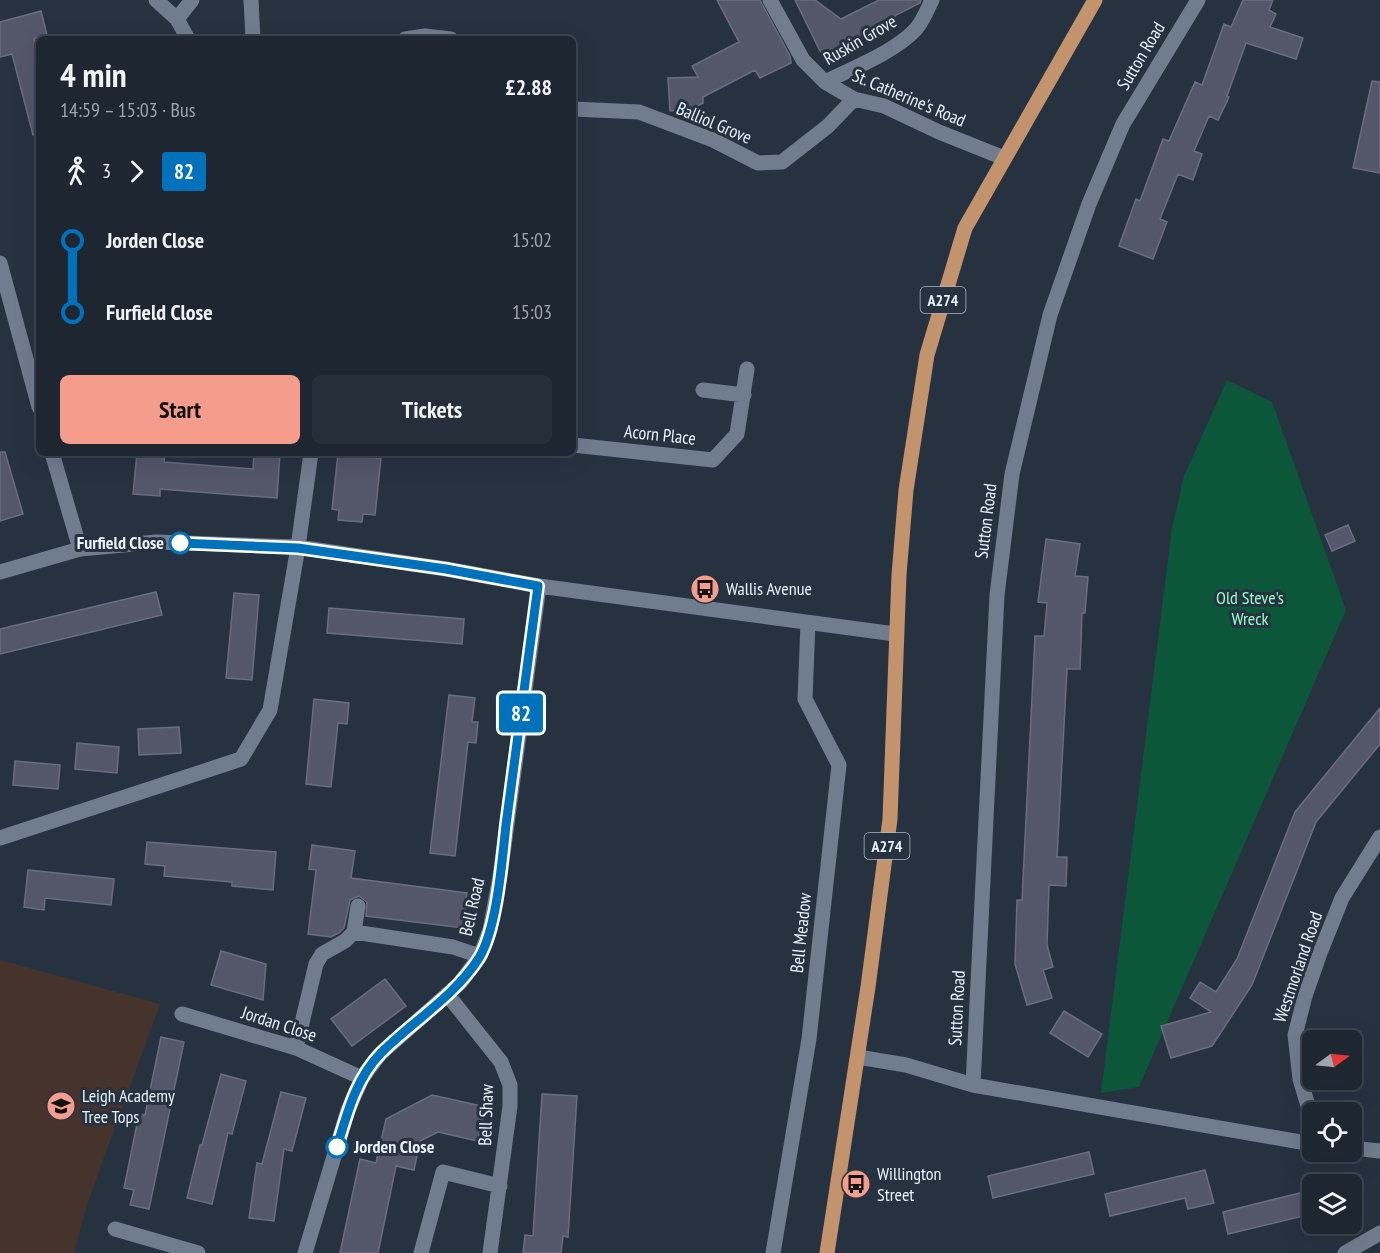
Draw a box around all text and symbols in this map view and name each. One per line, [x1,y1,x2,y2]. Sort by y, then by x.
street label: Ruskin Grove [819,9,901,70]
street label: Sutton Road [1111,17,1170,94]
text: 4 min [60,53,127,96]
street label: St. Catherine's Road [849,63,969,132]
text: £2.88 [505,73,552,101]
street label: Balliol Grove [673,96,755,149]
text: 14:59 – 15:03 · Bus [60,97,195,123]
icon: walk [60,155,93,188]
icon: forward [120,155,153,188]
text: 3 [102,158,111,184]
text: 82 [174,158,194,185]
text: Jorden Close [106,226,204,254]
text: 15:02 [512,227,552,253]
road number: A274 [920,287,966,313]
text: Furfield Close [106,298,213,326]
text: 15:03 [512,299,552,325]
button: Start [60,375,300,444]
button: Tickets [312,375,552,444]
street label: Acorn Place [623,419,697,450]
street label: Sutton Road [969,482,1002,560]
place label: Furfield Close [77,531,164,554]
marker: Furfield Close [169,532,191,554]
bus stop icon: Wallis Avenue [689,573,721,605]
place label: Wallis Avenue [726,577,812,600]
park label: Old Steve's Wreck [1216,586,1284,630]
line badge: 82 [494,694,548,732]
text: 82 [511,700,531,727]
road number: A274 [864,833,910,859]
street label: Bell Road [454,876,489,938]
street label: Bell Meadow [785,891,816,974]
street label: Westmorland Road [1268,908,1327,1025]
street label: Sutton Road [943,970,970,1046]
street label: Jordan Close [238,1000,320,1046]
north arrow [1302,1030,1362,1090]
map controls [1302,1030,1362,1234]
street label: Bell Shaw [473,1083,498,1146]
place label: Leigh Academy Tree Tops [82,1084,175,1128]
school or university icon: Leigh Academy Tree Tops [45,1090,77,1122]
button: locate [1302,1102,1362,1162]
place label: Jorden Close [353,1135,435,1158]
marker: Jorden Close [326,1136,348,1158]
place label: Willington Street [877,1162,941,1206]
bus stop icon: Willington Street [840,1168,872,1200]
button: layers [1302,1174,1362,1234]

